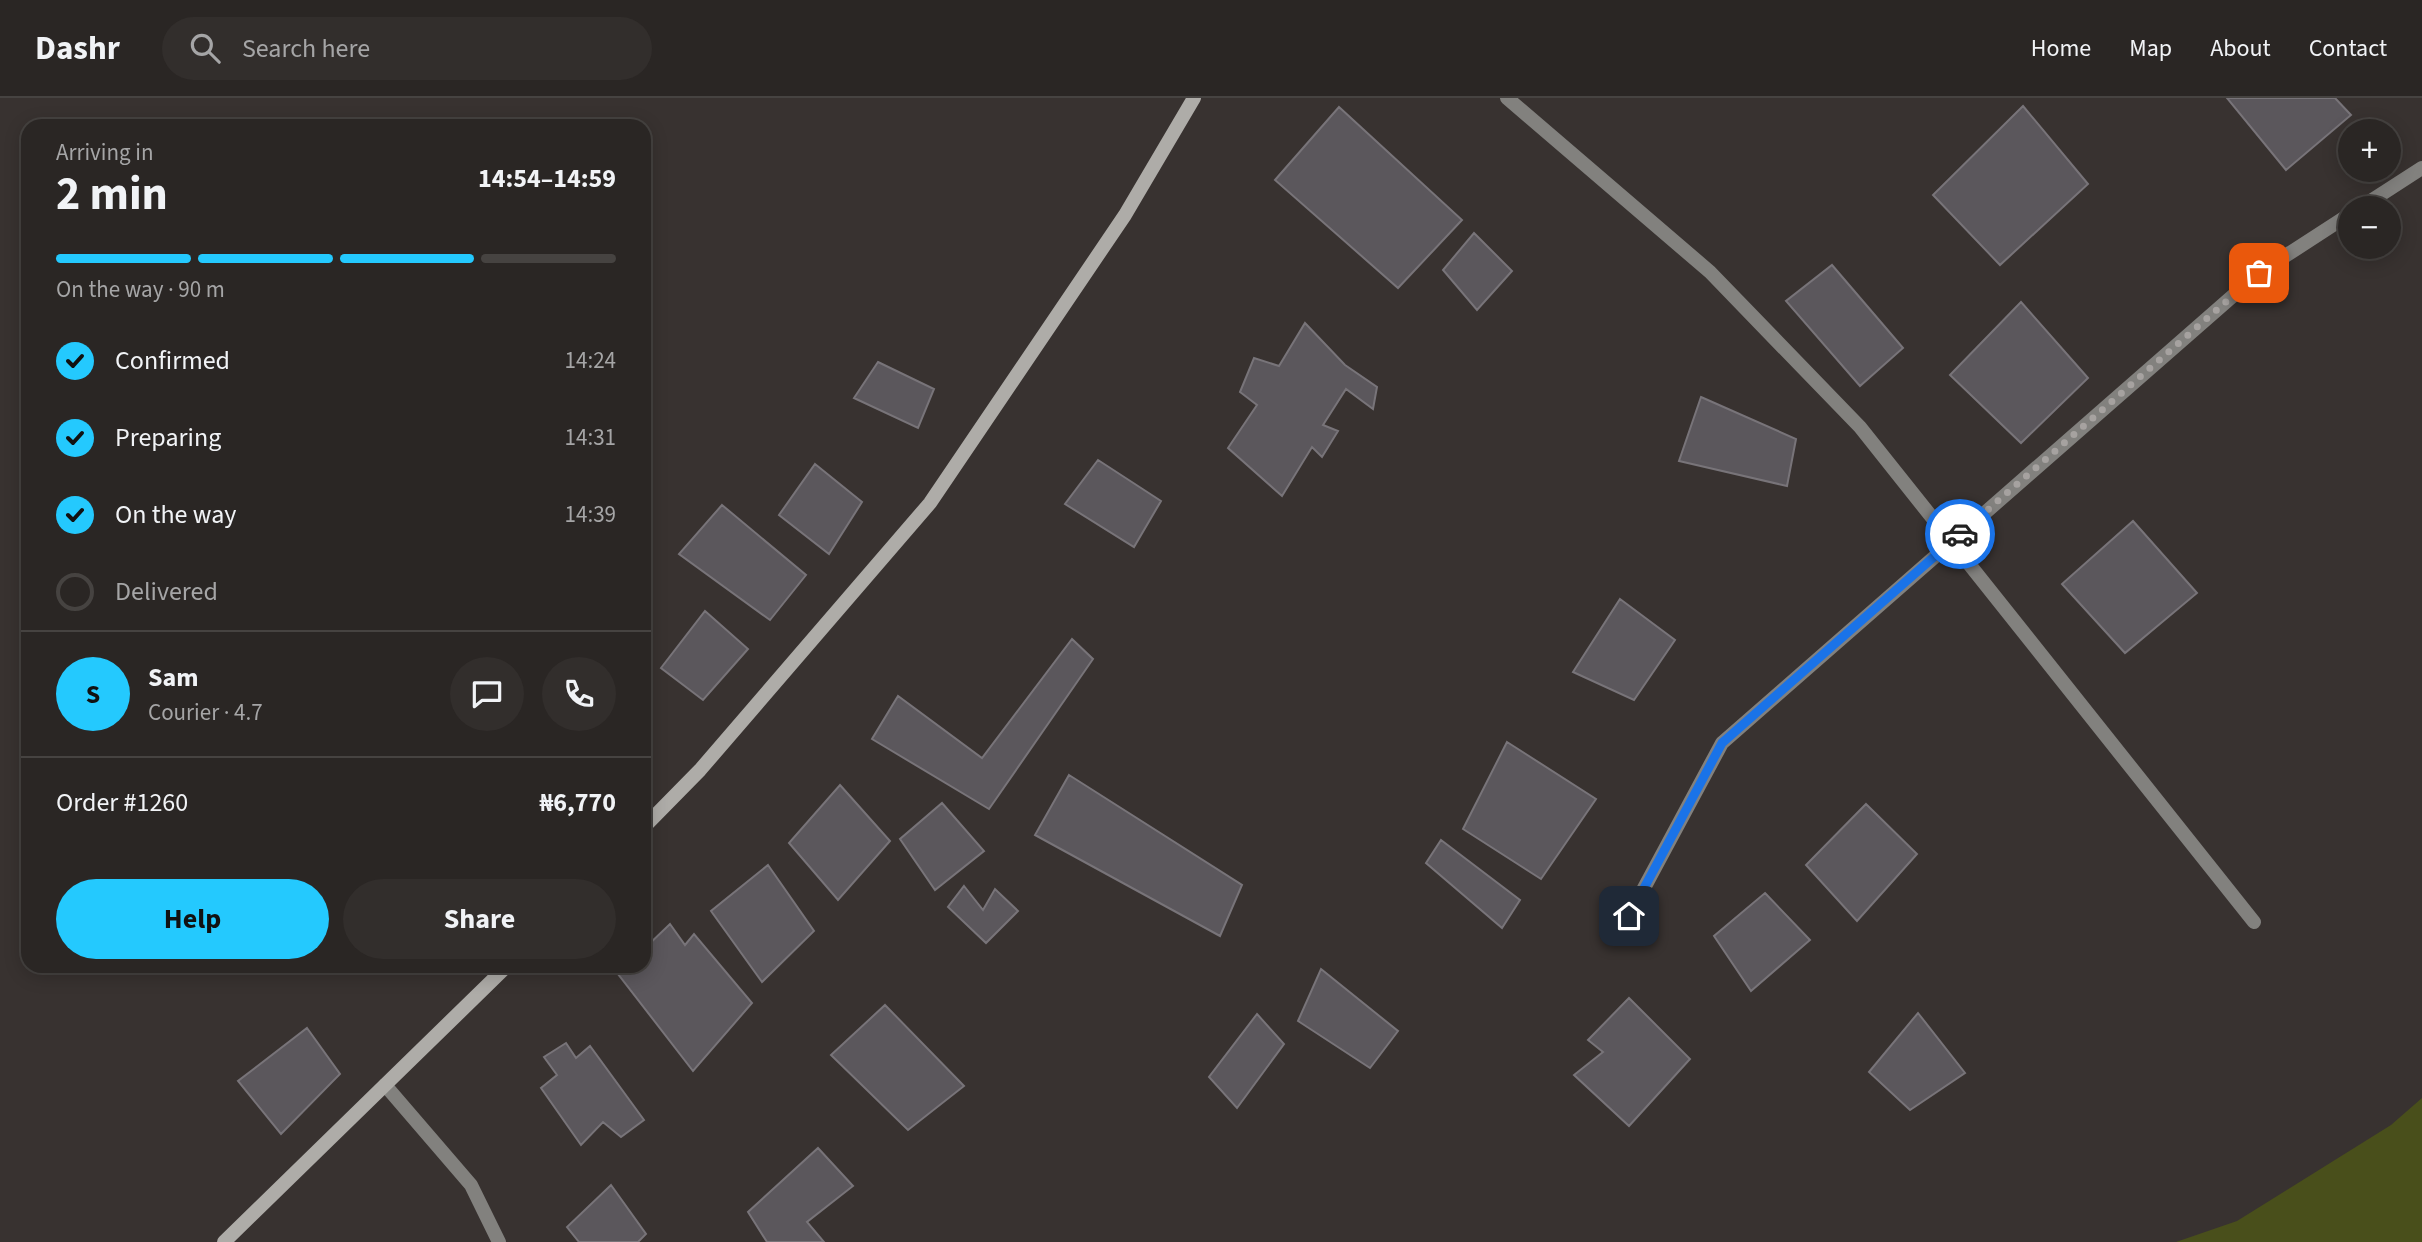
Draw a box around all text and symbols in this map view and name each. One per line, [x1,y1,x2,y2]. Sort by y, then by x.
search box [162,17,652,80]
text: Dashr [35,25,120,72]
icon: search [186,29,224,67]
text: Search here [242,30,370,67]
text: Home [2031,31,2091,66]
text: Map [2129,31,2172,66]
text: About [2210,31,2271,66]
text: Contact [2309,31,2387,66]
map controls [2338,119,2401,259]
button: + [2338,119,2401,182]
text: Arriving in [56,136,154,169]
text: 14:54–14:59 [478,160,616,197]
text: 2 min [56,162,168,227]
button: − [2338,196,2401,259]
pin [2229,243,2289,303]
icon: bag [2240,254,2278,292]
text: On the way · 90 m [56,273,225,306]
icon: check [56,342,94,380]
text: Confirmed [115,342,230,379]
text: 14:24 [565,344,616,377]
icon: check [56,419,94,457]
text: Preparing [115,419,221,456]
text: 14:31 [565,421,616,454]
icon: check [56,496,94,534]
text: On the way [115,496,236,533]
text: 14:39 [565,498,616,531]
courier [1925,499,1995,569]
icon: car [1941,515,1979,553]
text: Delivered [115,573,218,610]
button: chat [450,657,524,731]
button: phone [542,657,616,731]
text: Sam [148,659,198,696]
text: S [86,676,100,713]
text: Courier · 4.7 [148,696,263,729]
text: Order #1260 [56,784,188,821]
text: ₦6,770 [540,784,616,821]
button: Help [56,879,329,959]
button: Share [343,879,616,959]
pin [1599,886,1659,946]
icon: home [1610,897,1648,935]

